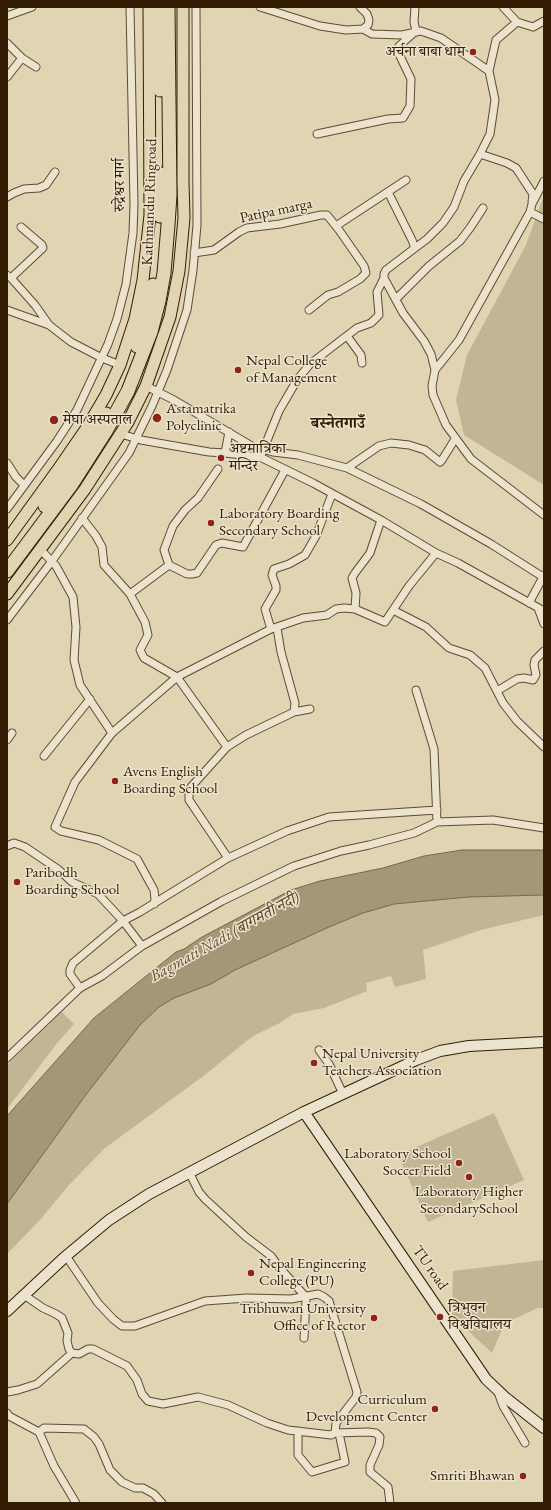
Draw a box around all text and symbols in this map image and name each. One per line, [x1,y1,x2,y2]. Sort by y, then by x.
place label: अर्चना बाबा धाम [386,43,465,61]
marker: अर्चना बाबा धाम [468,47,478,57]
street label: Kathmandu Ringroad [139,138,161,266]
street label: रुद्रेश्वर मार्ग [111,158,129,212]
street label: Patipa marga [238,195,314,227]
place label: Nepal College of Management [246,352,337,387]
marker: Nepal College of Management [233,365,243,375]
place label: Astamatrika Polyclinic [166,400,236,435]
place label: मेघा अस्पताल [63,411,132,429]
marker: Astamatrika Polyclinic [151,412,163,424]
marker: मेघा अस्पताल [48,414,60,426]
district label: बस्नेतगाउँ [311,414,365,434]
place label: अष्टमात्रिका मन्दिर [229,440,286,475]
marker: अष्टमात्रिका मन्दिर [216,453,226,463]
place label: Laboratory Boarding Secondary School [219,505,339,540]
marker: Laboratory Boarding Secondary School [206,518,216,528]
place label: Avens English Boarding School [123,763,218,798]
marker: Avens English Boarding School [110,776,120,786]
place label: Paribodh Boarding School [25,864,120,899]
marker: Paribodh Boarding School [12,877,22,887]
water label: Bagmati Nadi (बागमती नदी) [147,888,303,986]
place label: Nepal University Teachers Association [322,1045,442,1080]
marker: Nepal University Teachers Association [309,1058,319,1068]
place label: Laboratory School Soccer Field [344,1145,451,1180]
marker: Laboratory School Soccer Field [454,1158,464,1168]
marker: Laboratory Higher SecondarySchool [464,1172,474,1182]
place label: Laboratory Higher SecondarySchool [415,1183,523,1218]
street label: TU road [408,1242,452,1294]
place label: Nepal Engineering College (PU) [259,1255,366,1290]
marker: Nepal Engineering College (PU) [246,1268,256,1278]
place label: त्रिभुवन विश्वविद्यालय [448,1299,511,1334]
place label: Tribhuwan University Office of Rector [239,1300,366,1335]
marker: त्रिभुवन विश्वविद्यालय [435,1312,445,1322]
marker: Tribhuwan University Office of Rector [369,1313,379,1323]
place label: Curriculum Development Center [306,1391,427,1426]
marker: Curriculum Development Center [430,1404,440,1414]
place label: Smriti Bhawan [430,1467,515,1485]
marker: Smriti Bhawan [518,1471,528,1481]

